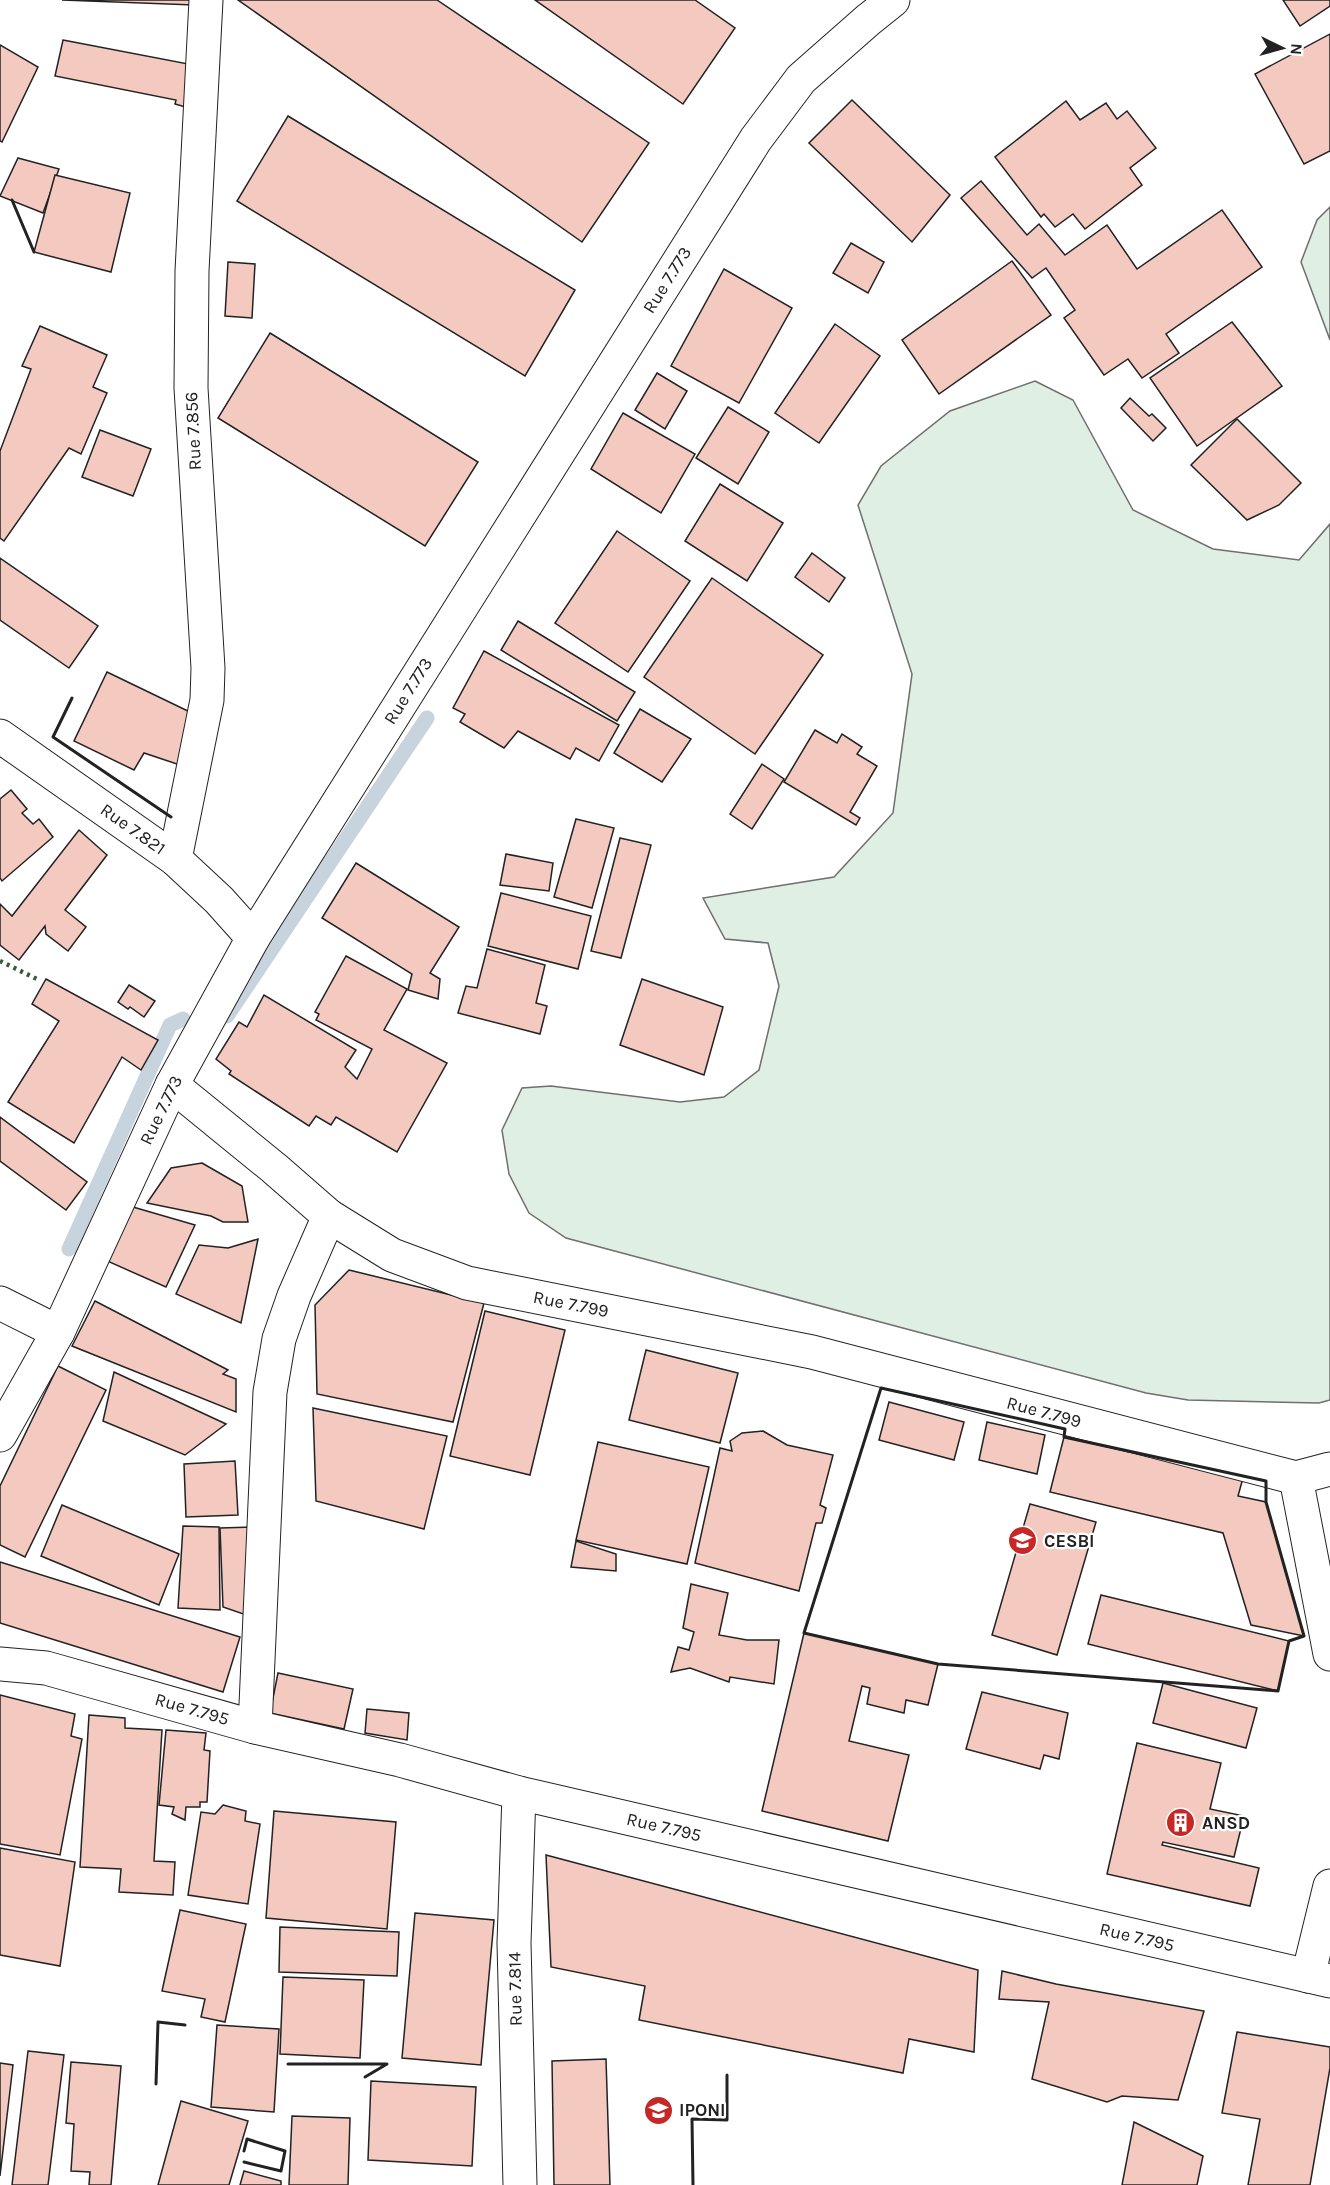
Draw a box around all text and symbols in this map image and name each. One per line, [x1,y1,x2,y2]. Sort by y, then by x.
north arrow [1252,18,1312,78]
text: N [1286,43,1306,56]
street label: Rue 7.773 [638,243,696,317]
street label: Rue 7.856 [180,391,206,471]
street label: Rue 7.773 [379,654,437,728]
street label: Rue 7.821 [96,799,170,859]
street label: Rue 7.773 [135,1072,187,1148]
street label: Rue 7.799 [531,1286,611,1322]
street label: Rue 7.799 [1004,1391,1084,1433]
school or university icon: CESBI [1007,1525,1039,1557]
place label: CESBI [1044,1530,1095,1552]
street label: Rue 7.795 [152,1688,232,1730]
building icon: ANSD [1165,1807,1197,1839]
street label: Rue 7.795 [624,1808,704,1846]
place label: ANSD [1202,1812,1250,1834]
street label: Rue 7.795 [1097,1918,1177,1956]
street label: Rue 7.814 [503,1952,527,2026]
school or university icon: IPONI [642,2094,674,2126]
place label: IPONI [679,2099,726,2121]

